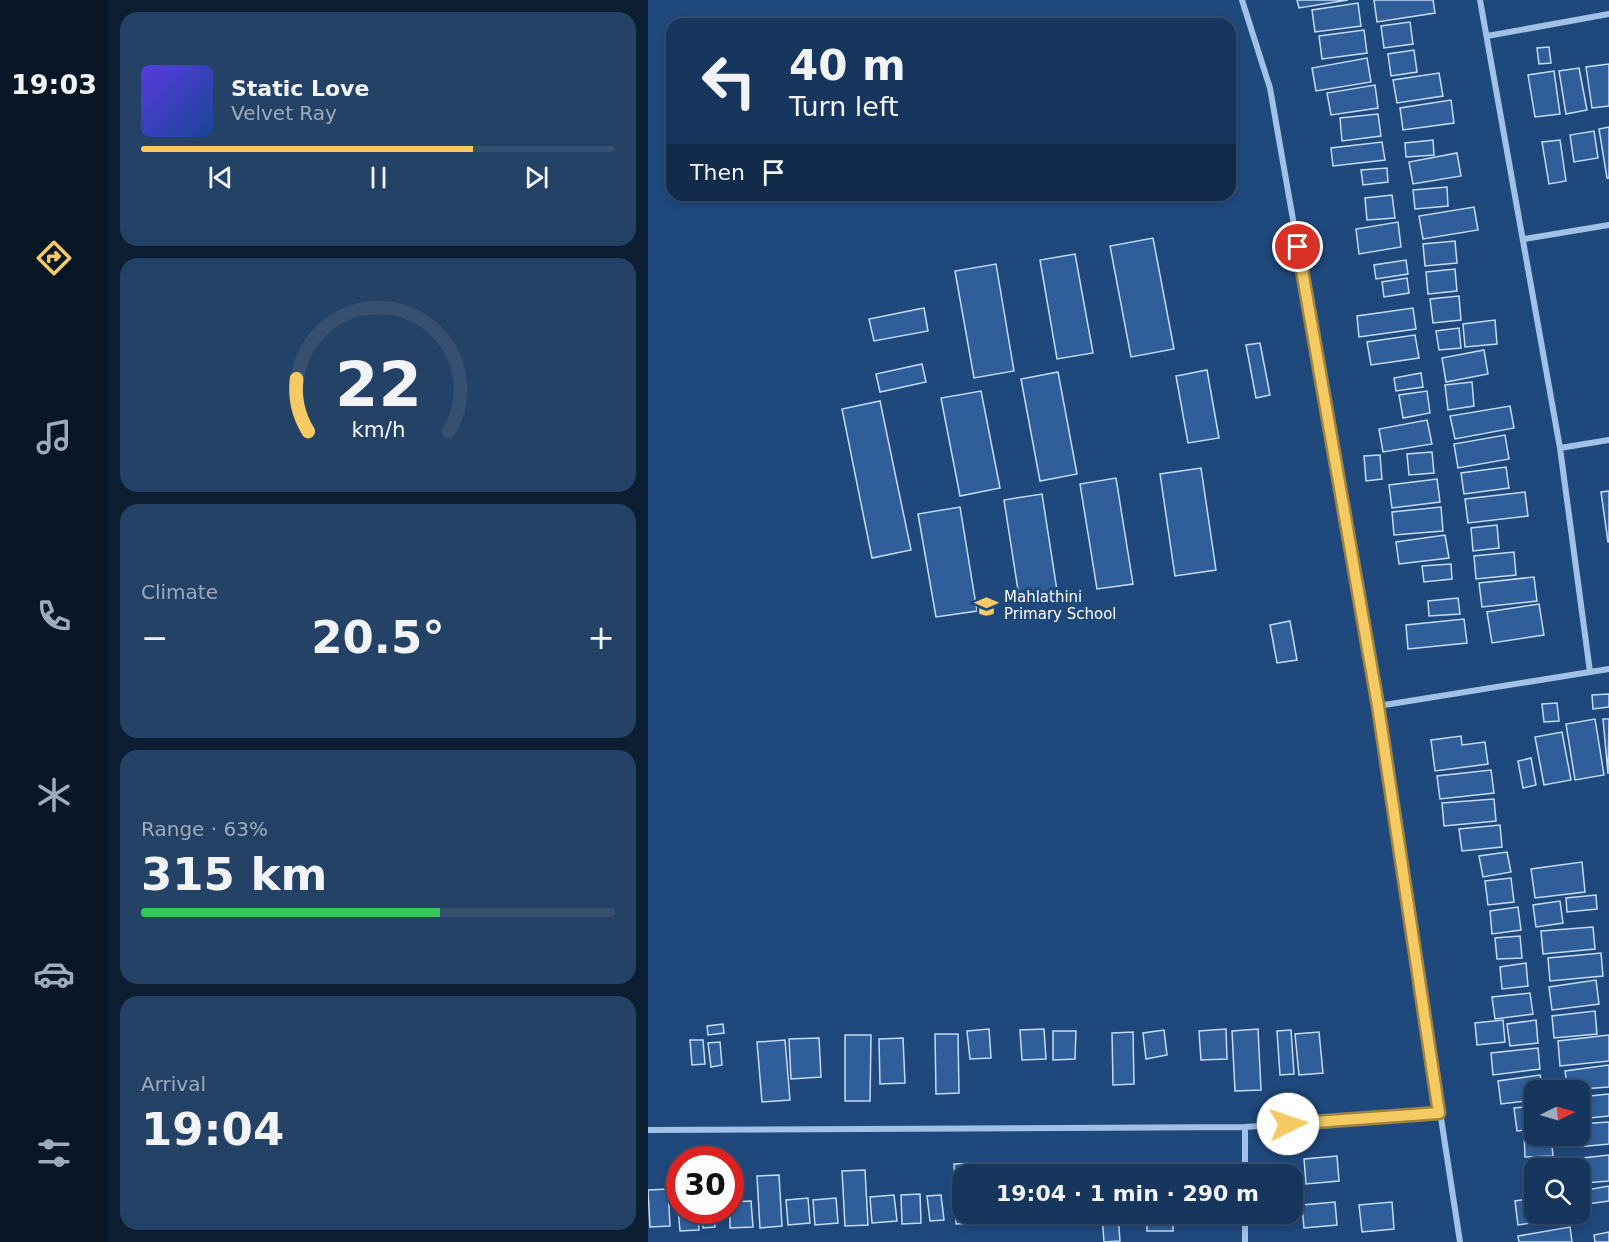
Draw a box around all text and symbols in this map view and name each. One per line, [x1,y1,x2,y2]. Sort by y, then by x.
text: 40 m [789,41,906,90]
icon: left [690,42,768,120]
text: 19:03 [11,69,97,100]
text: Static Love [231,76,369,101]
text: Turn left [789,91,899,122]
text: Velvet Ray [231,101,337,125]
icon: arrive [757,156,790,189]
text: Then [690,160,745,185]
icon: previous [204,161,237,194]
icon: pause [362,161,395,194]
icon: next [520,161,553,194]
pin [1272,221,1323,272]
icon: arrive [1281,230,1314,263]
icon: directions [33,237,75,279]
text: 22 [335,348,421,421]
icon: music [33,416,75,458]
text: km/h [351,417,405,442]
text: Climate [141,580,218,604]
place label: Mahlathini Primary School [1004,588,1117,623]
school or university icon: Mahlathini Primary School [973,593,999,619]
icon: phone [33,595,75,637]
text: 20.5° [311,611,445,664]
text: − [141,618,169,657]
text: + [587,618,615,657]
icon: climate [33,774,75,816]
text: Range · 63% [141,817,268,841]
text: 315 km [141,848,327,901]
icon: car [33,953,75,995]
text: Arrival [141,1072,206,1096]
north arrow [1524,1080,1590,1146]
map controls [1524,1080,1590,1224]
position arrow [1256,1092,1320,1156]
text: 19:04 [141,1103,284,1156]
icon: filters [33,1132,75,1174]
speed limit sign: 30 [666,1146,744,1224]
button: search [1524,1158,1590,1224]
text: 19:04 · 1 min · 290 m [996,1181,1259,1206]

